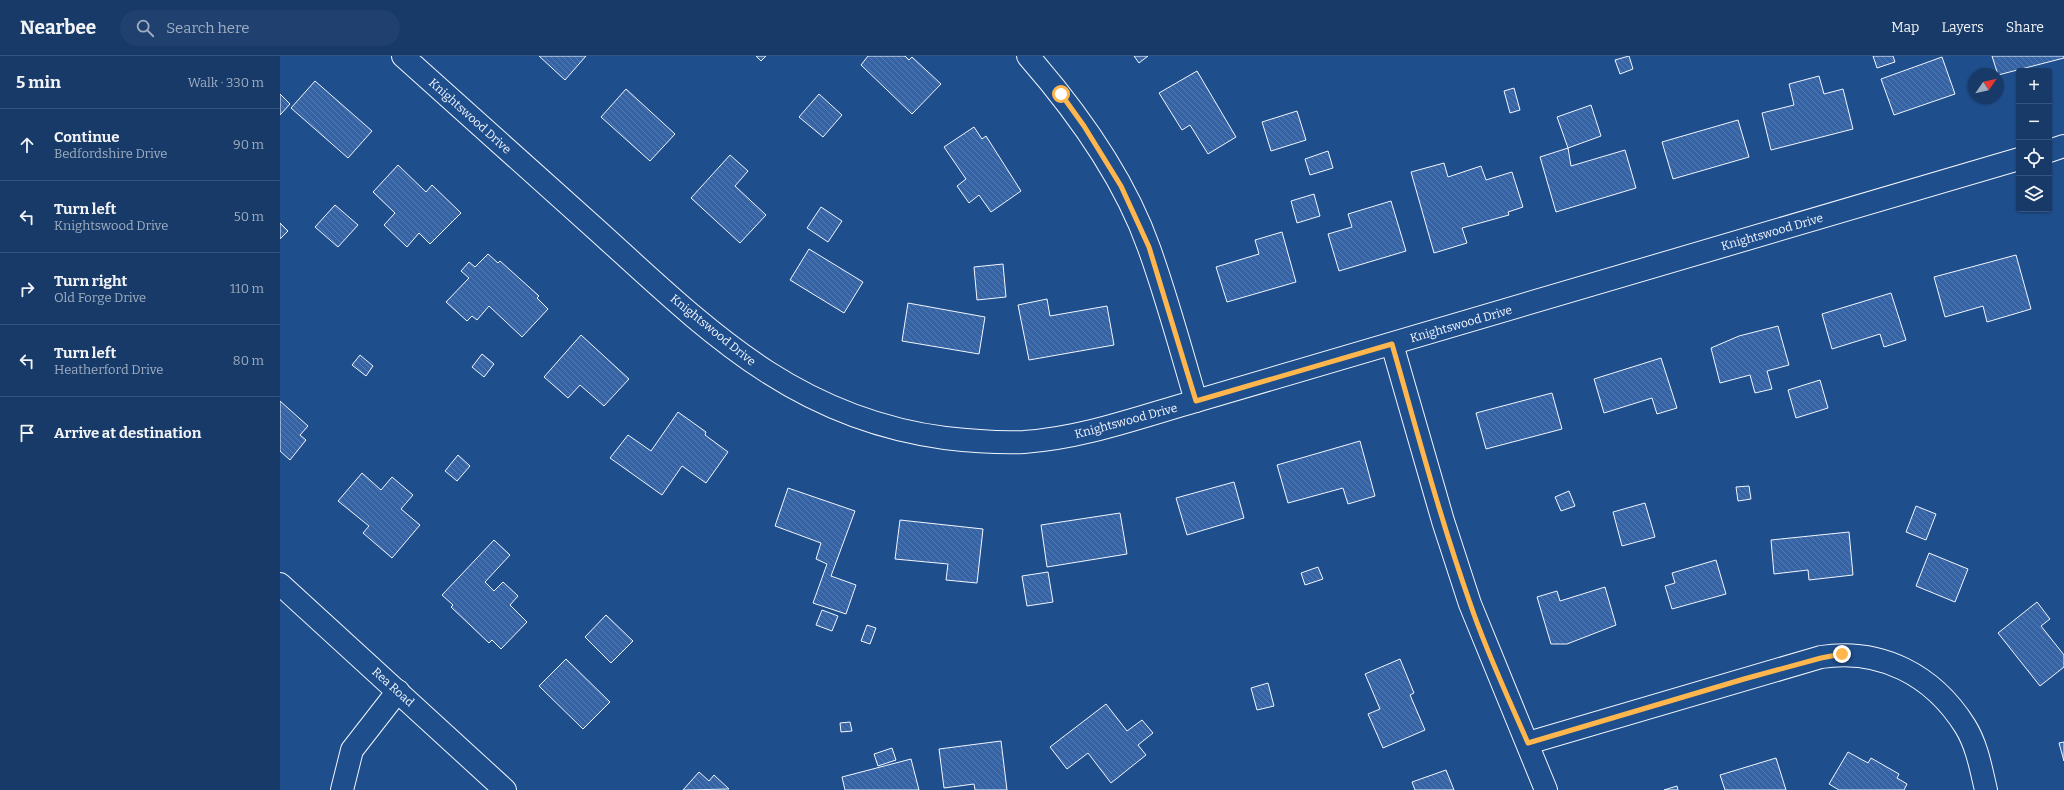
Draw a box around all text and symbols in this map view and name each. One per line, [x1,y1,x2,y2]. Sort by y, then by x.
search box [120,10,400,46]
text: Nearbee [20,16,96,39]
icon: search [134,17,156,39]
text: Search here [166,19,250,37]
text: Map [1891,19,1919,36]
text: Layers [1941,19,1984,36]
text: Share [2006,19,2044,36]
north arrow [1968,68,2004,104]
map controls [2016,68,2052,212]
button: + [2016,68,2052,104]
text: 5 min [16,72,61,93]
text: Walk · 330 m [188,75,264,90]
street label: Knightswood Drive [426,75,514,157]
route start [1052,85,1070,103]
button: − [2016,104,2052,140]
text: Continue [54,128,120,146]
icon: ahead [16,134,38,156]
text: 90 m [233,137,264,152]
button: locate [2016,140,2052,176]
text: Bedfordshire Drive [54,146,167,161]
button: layers [2016,176,2052,212]
text: Turn left [54,200,116,218]
icon: left [16,206,38,228]
text: 50 m [234,209,264,224]
street label: Knightswood Drive [1719,211,1825,253]
text: Knightswood Drive [54,218,168,233]
text: Turn right [54,272,127,290]
icon: right [16,278,38,300]
text: 110 m [230,281,264,296]
text: Old Forge Drive [54,290,146,305]
street label: Knightswood Drive [668,291,758,369]
street label: Knightswood Drive [1408,303,1514,345]
text: Turn left [54,344,116,362]
icon: left [16,350,38,372]
text: 80 m [233,353,264,368]
text: Heatherford Drive [54,362,163,377]
street label: Knightswood Drive [1073,401,1179,441]
icon: arrive [16,422,38,444]
text: Arrive at destination [54,424,201,442]
route end [1833,645,1851,663]
street label: Rea Road [369,665,417,709]

